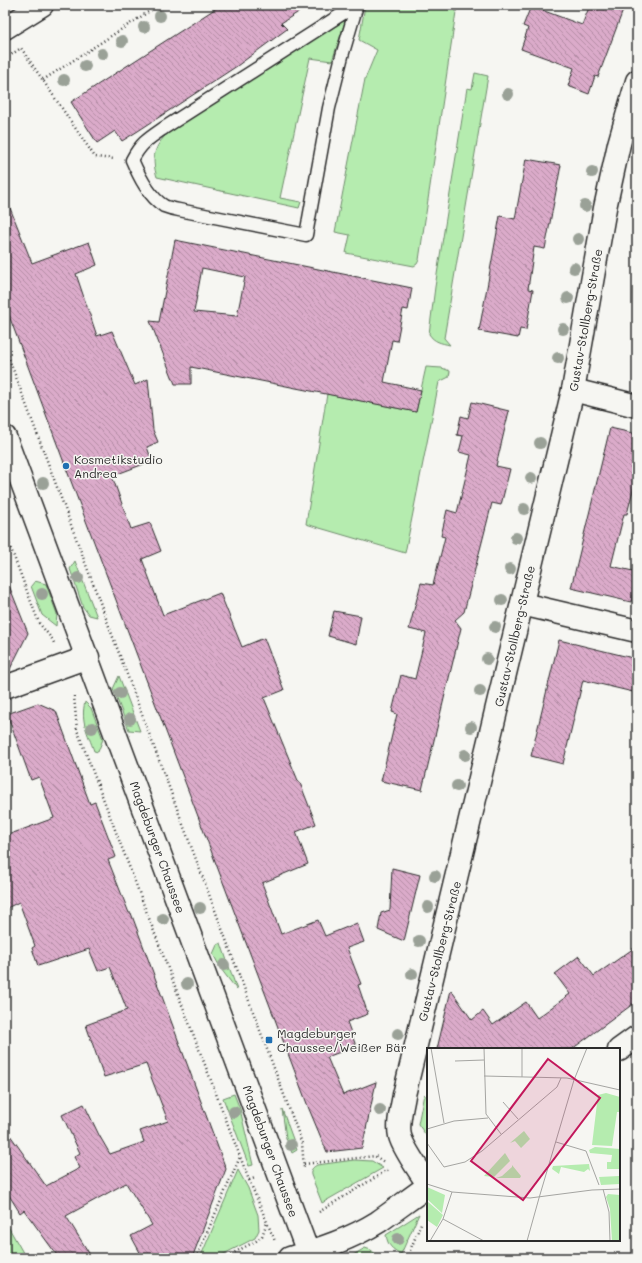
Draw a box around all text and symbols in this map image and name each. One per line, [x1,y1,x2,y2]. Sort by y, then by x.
street label: Gustav-Stollberg-Straße [565,248,605,392]
place label: Kosmetikstudio Andrea [74,451,163,481]
marker: Kosmetikstudio Andrea [61,461,71,471]
street label: Gustav-Stollberg-Straße [490,564,538,708]
street label: Magdeburger Chaussee [127,779,189,915]
street label: Gustav-Stollberg-Straße [414,879,464,1023]
place label: Magdeburger Chaussee/Weißer Bär [277,1025,407,1055]
marker: Magdeburger Chaussee/Weißer Bär [264,1035,274,1045]
inset map [427,1048,620,1241]
street label: Magdeburger Chaussee [240,1083,302,1219]

